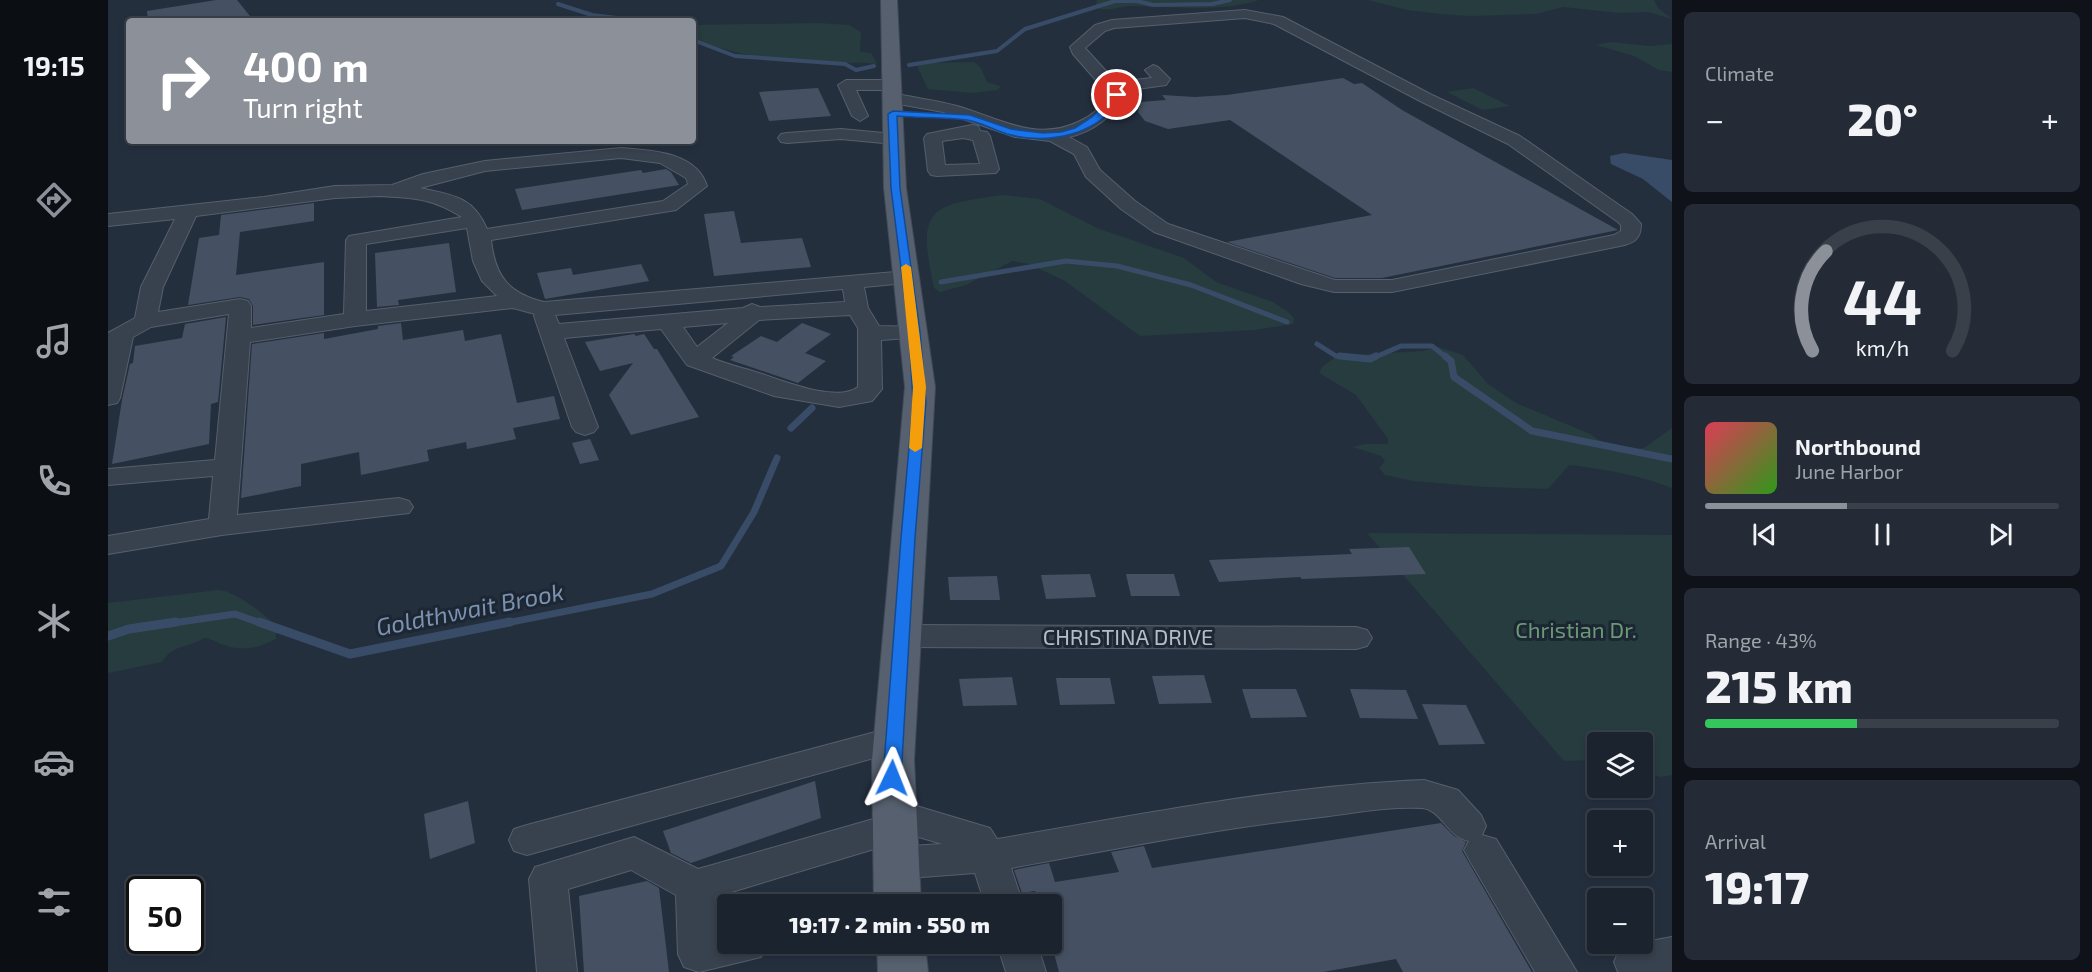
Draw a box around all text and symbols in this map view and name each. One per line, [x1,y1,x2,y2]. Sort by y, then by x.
text: 400 m [243,40,369,90]
icon: right [144,42,222,120]
text: 19:15 [23,49,85,81]
text: Climate [1705,61,1774,85]
pin [1091,69,1142,120]
icon: arrive [1100,78,1133,111]
text: Turn right [243,91,363,123]
text: 20° [1847,91,1918,145]
text: − [1705,99,1724,139]
text: + [2041,99,2059,139]
icon: directions [33,179,75,221]
text: 44 [1842,263,1922,338]
icon: music [33,320,75,362]
text: km/h [1855,335,1909,360]
text: Northbound [1795,433,1921,459]
text: June Harbor [1795,459,1903,483]
icon: phone [33,460,75,502]
icon: previous [1748,518,1781,551]
icon: pause [1866,518,1899,551]
icon: next [1984,518,2017,551]
water label: Goldthwait Brook [373,576,566,641]
icon: climate [33,600,75,642]
park label: Christian Dr. [1515,616,1637,642]
street label: CHRISTINA DRIVE [1043,623,1213,649]
text: Range · 43% [1705,628,1817,652]
text: 215 km [1705,658,1853,712]
map controls [1587,732,1653,954]
button: layers [1587,732,1653,798]
icon: car [33,741,75,783]
position arrow [860,746,924,810]
button: + [1587,810,1653,876]
text: Arrival [1705,829,1766,853]
text: 19:17 [1705,859,1809,913]
speed limit sign: 50 [126,876,204,954]
icon: filters [33,881,75,923]
button: − [1587,888,1653,954]
text: 19:17 · 2 min · 550 m [789,911,990,937]

